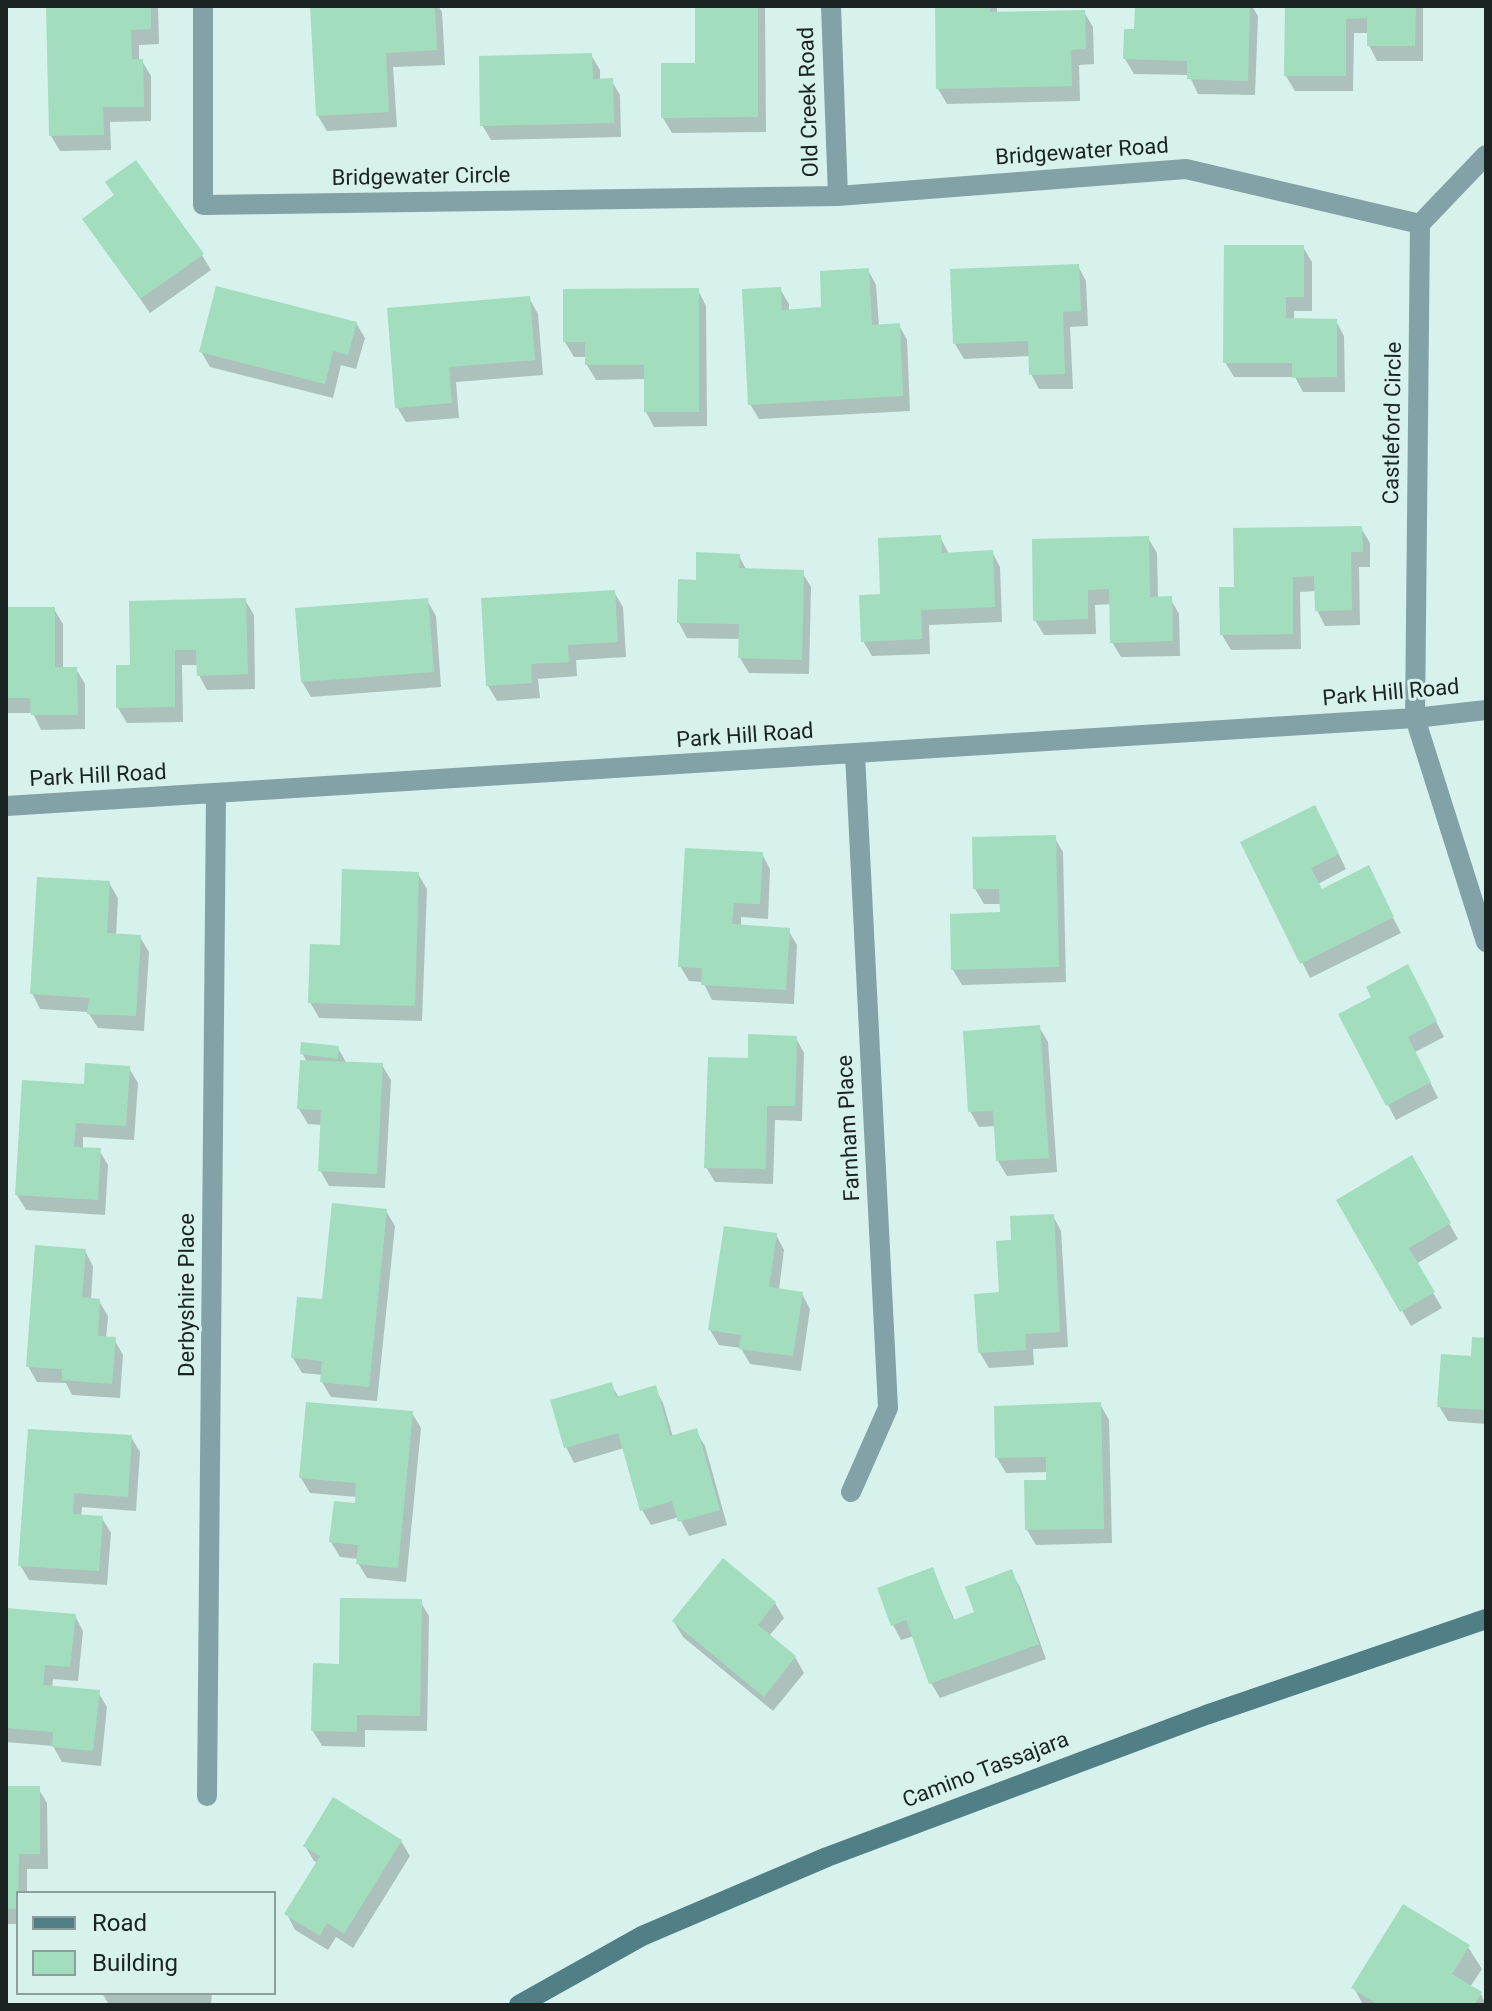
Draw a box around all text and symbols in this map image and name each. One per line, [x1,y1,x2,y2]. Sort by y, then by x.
street label: Old Creek Road [794,26,826,178]
street label: Bridgewater Road [994,134,1170,172]
street label: Bridgewater Circle [331,163,511,193]
street label: Castleford Circle [1379,341,1409,505]
street label: Park Hill Road [1321,675,1461,713]
street label: Park Hill Road [676,719,814,755]
street label: Park Hill Road [29,760,167,794]
street label: Farnham Place [833,1054,867,1202]
street label: Derbyshire Place [175,1213,201,1377]
street label: Camino Tassajara [899,1727,1073,1815]
legend [16,1891,276,1995]
text: Road [92,1909,147,1937]
text: Building [92,1949,178,1977]

